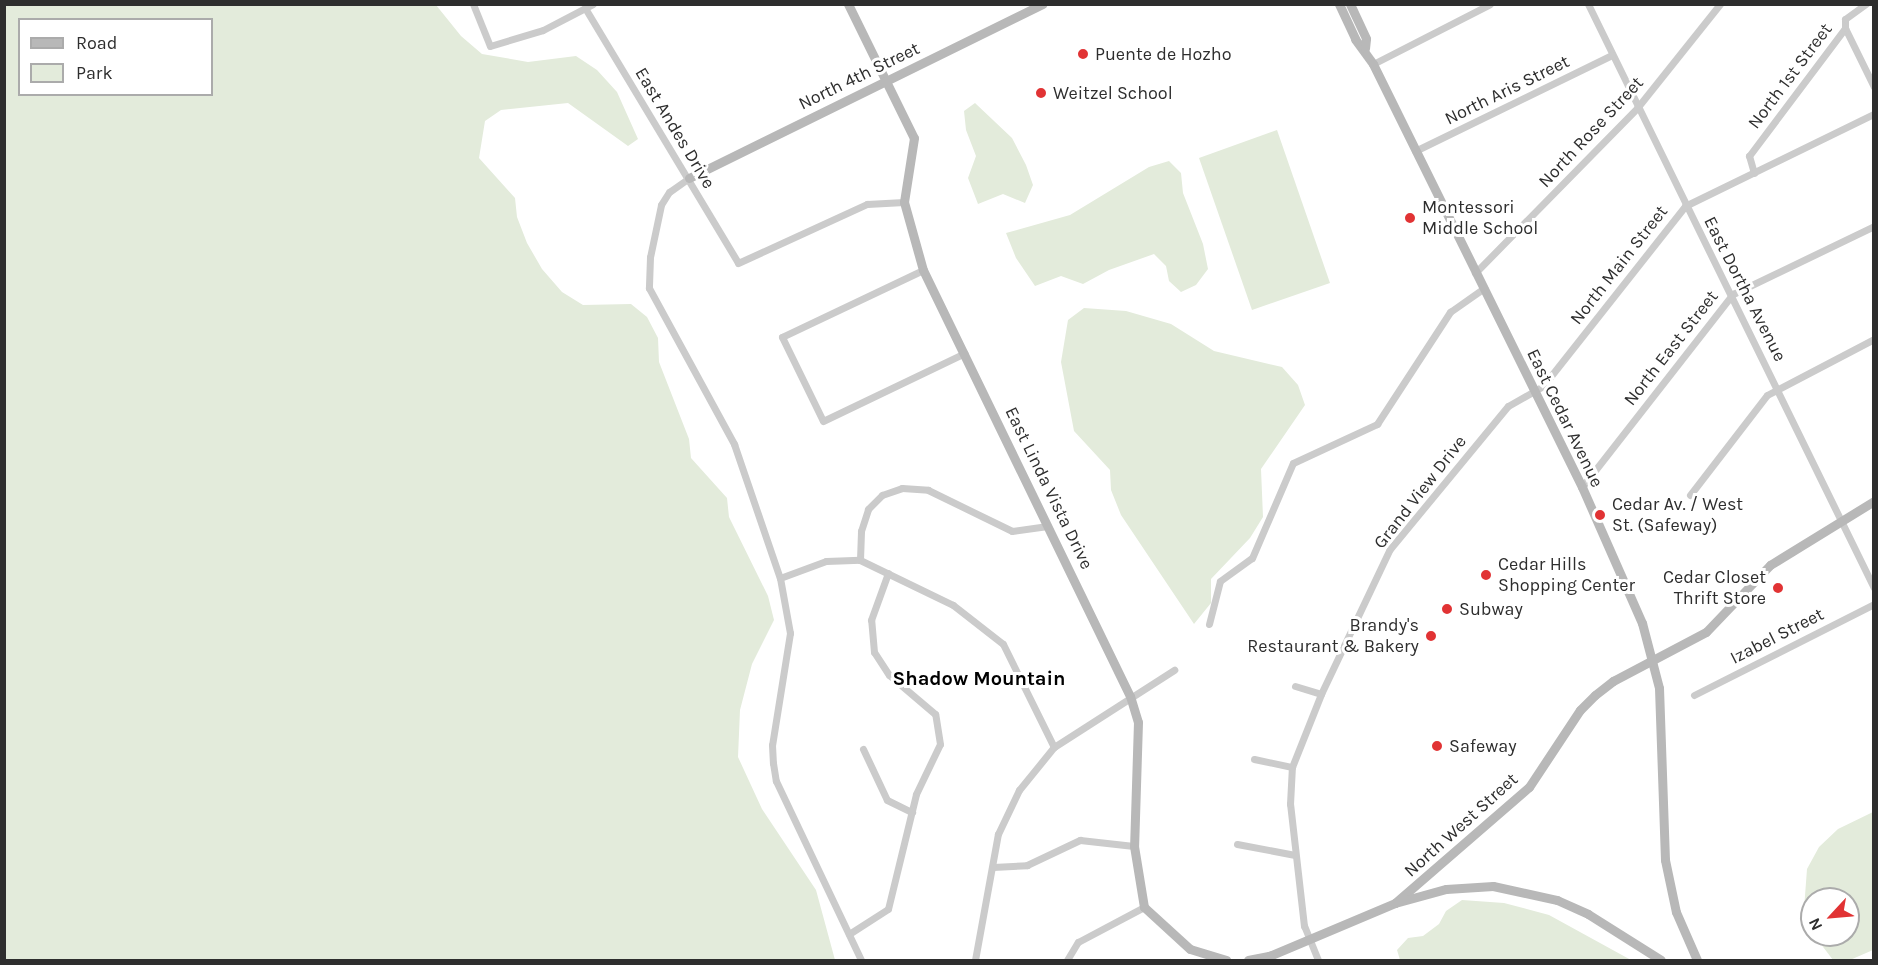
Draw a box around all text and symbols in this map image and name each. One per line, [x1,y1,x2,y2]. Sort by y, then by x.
legend [18,18,213,96]
street label: North 1st Street [1743,19,1837,133]
text: Road [76,32,117,54]
street label: North 4th Street [795,37,923,115]
place label: Puente de Hozho [1095,43,1232,65]
marker: Puente de Hozho [1076,47,1090,61]
street label: North Aris Street [1441,51,1573,129]
text: Park [76,62,113,84]
street label: East Andes Drive [630,64,720,192]
street label: North Rose Street [1534,72,1648,192]
place label: Weitzel School [1053,82,1173,104]
marker: Weitzel School [1034,86,1048,100]
place label: Montessori Middle School [1422,197,1538,240]
street label: North Main Street [1566,201,1672,329]
marker: Montessori Middle School [1403,211,1417,225]
street label: East Dortha Avenue [1699,213,1791,365]
street label: North East Street [1619,286,1723,410]
street label: East Cedar Avenue [1522,345,1608,491]
street label: East Linda Vista Drive [1000,403,1098,573]
street label: Grand View Drive [1369,431,1471,553]
place label: Cedar Av. / West St. (Safeway) [1612,494,1743,536]
marker: Cedar Av. / West St. (Safeway) [1593,508,1607,522]
place label: Cedar Hills Shopping Center [1498,554,1635,596]
place label: Cedar Closet Thrift Store [1663,567,1766,610]
marker: Cedar Hills Shopping Center [1479,568,1493,582]
marker: Cedar Closet Thrift Store [1771,581,1785,595]
place label: Subway [1459,598,1523,620]
marker: Subway [1440,602,1454,616]
street label: Izabel Street [1727,603,1827,669]
place label: Brandy's Restaurant & Bakery [1247,615,1419,658]
marker: Brandy's Restaurant & Bakery [1424,629,1438,643]
district label: Shadow Mountain [892,666,1066,690]
place label: Safeway [1449,735,1517,757]
marker: Safeway [1430,739,1444,753]
street label: North West Street [1400,768,1522,882]
north arrow [1800,887,1860,947]
text: N [1804,915,1826,934]

